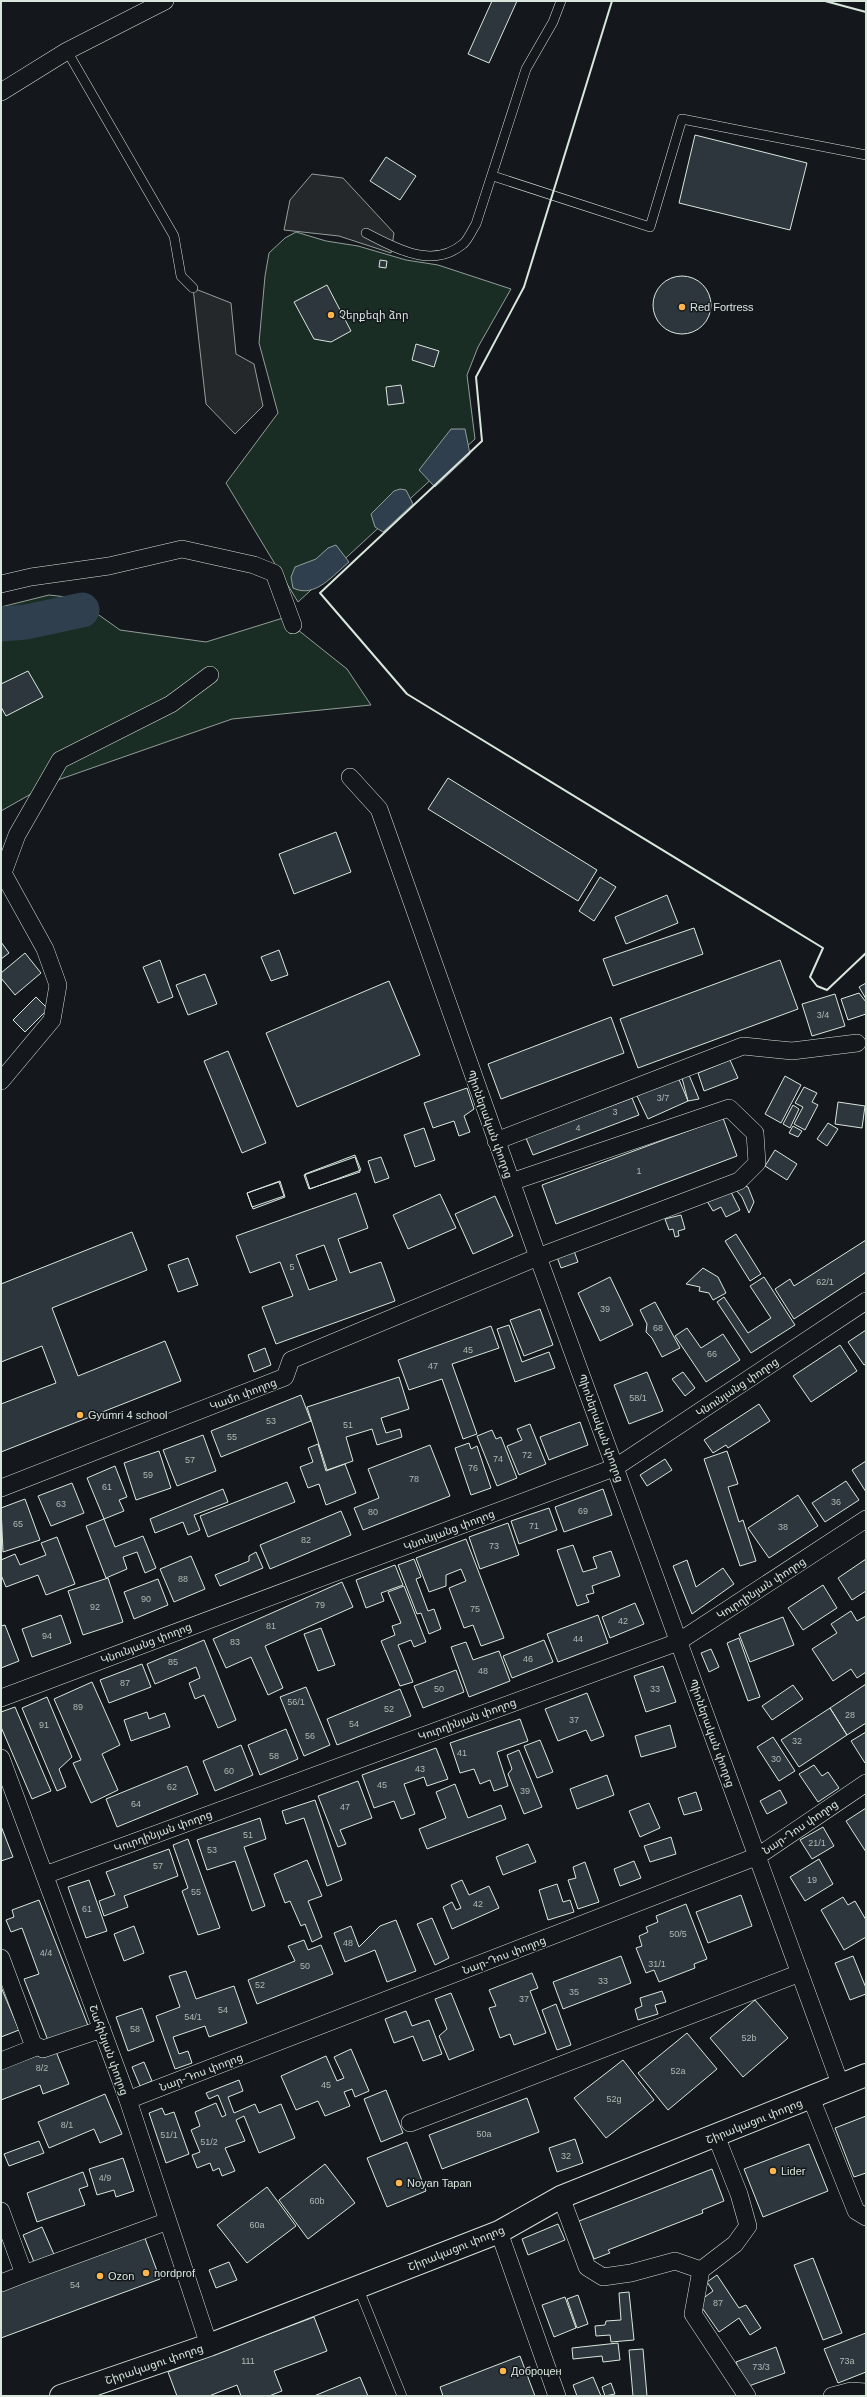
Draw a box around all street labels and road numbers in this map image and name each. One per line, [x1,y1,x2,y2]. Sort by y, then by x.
street label: Պիոներական փողոց [464,1068,515,1180]
street label: Կնունյանց փողոց [694,1355,781,1420]
street label: Պիոներական փողոց [575,1372,626,1484]
street label: Կամո փողոց [208,1376,278,1413]
street label: Կնունյանց փողոց [402,1507,497,1554]
street label: Կուրղինյան փողոց [714,1555,808,1622]
street label: Կնունյանց փողոց [99,1620,194,1667]
street label: Պիոներական փողոց [686,1677,737,1789]
street label: Կուրղինյան փողոց [416,1696,518,1743]
street label: Նար-Դոս փողոց [760,1797,840,1857]
street label: Կուրղինյան փողոց [112,1808,214,1855]
street label: Նար-Դոս փողոց [461,1934,548,1977]
street label: Շահինյան փողոց [86,2003,131,2097]
street label: Նար-Դոս փողոց [158,2051,245,2094]
street label: Շիրակացու փողոց [704,2096,804,2147]
street label: Շիրակացու փողոց [406,2223,506,2274]
street label: Շիրակացու փողոց [103,2342,205,2387]

